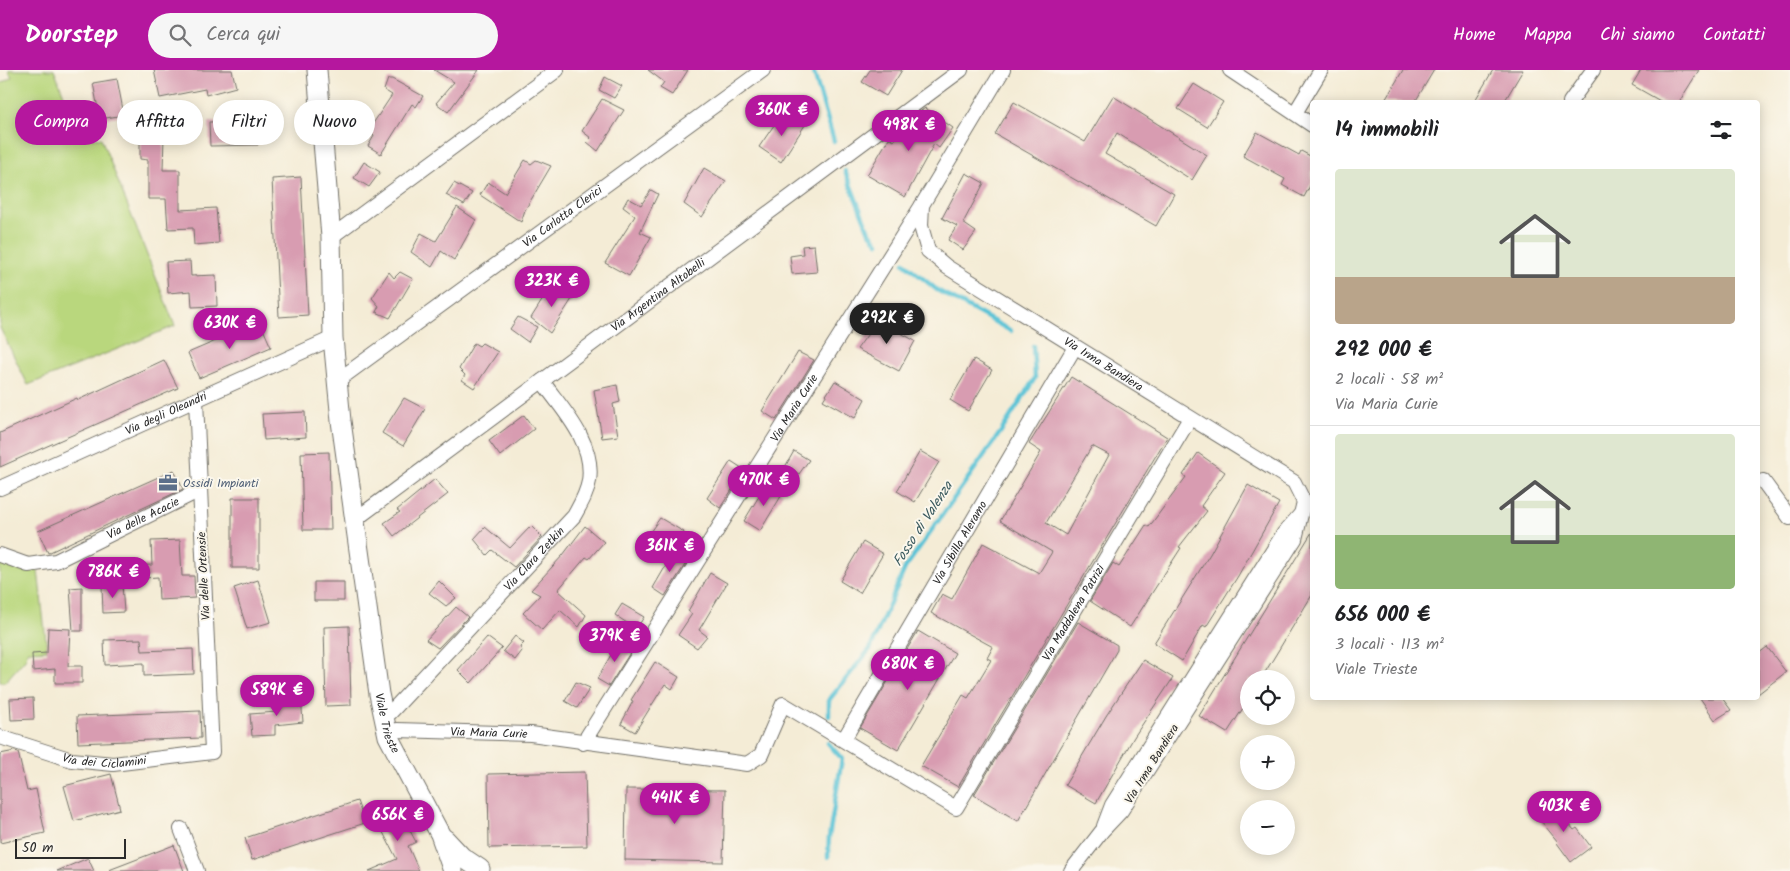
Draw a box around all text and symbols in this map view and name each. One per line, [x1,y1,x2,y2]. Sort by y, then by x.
search box [148,13,498,58]
text: Doorstep [25,16,118,55]
text: Cerca qui [206,20,280,50]
icon: search [166,21,194,49]
text: Home [1453,21,1496,50]
text: Mappa [1524,21,1572,50]
text: Chi siamo [1600,21,1675,50]
text: Contatti [1703,21,1765,50]
pin: 360K € [741,94,823,137]
text: 360K € [756,98,808,123]
chip: Compra [15,100,107,145]
chip: Affitta [117,100,203,145]
chip: Filtri [213,100,284,145]
chip: Nuovo [294,100,375,145]
pin: 498K € [868,109,950,152]
text: 498K € [883,113,935,138]
text: 14 immobili [1335,114,1439,147]
icon: filters [1707,116,1735,144]
street label: Via Carlotta Clerici [518,180,607,252]
icon: home [1490,201,1580,291]
street label: Via Argentina Altobelli [607,253,710,336]
pin: 323K € [511,266,593,308]
text: 323K € [526,269,578,294]
pin: 292K € [846,302,928,345]
text: 292K € [861,306,913,331]
pin: 630K € [189,308,271,350]
text: 630K € [204,311,256,336]
street label: Via Irma Bandiera [1060,332,1148,396]
text: 292 000 € [1335,334,1432,367]
text: 2 locali · 58 m² [1335,367,1443,392]
street label: Via Maria Curie [765,370,823,446]
street label: Via degli Oleandri [122,386,211,440]
text: Via Maria Curie [1335,392,1438,417]
pin: 470K € [723,464,805,507]
icon: home [1490,467,1580,557]
text: 470K € [739,468,789,493]
office icon: Ossidi Impianti [157,472,179,494]
place label: Ossidi Impianti [183,474,260,493]
water label: Fosso di Valenza [887,476,960,571]
street label: Via delle Acacie [103,492,183,544]
street label: Via Sibilla Aleramo [928,497,992,588]
street label: Via Clara Zetkin [499,522,569,595]
pin: 361K € [629,530,711,573]
street label: Via delle Ortensie [192,531,216,621]
text: 361K € [646,534,694,559]
pin: 786K € [72,556,154,599]
text: 786K € [87,560,139,585]
street label: Via Maddalena Patrizi [1037,560,1110,664]
text: 656 000 € [1335,599,1430,632]
pin: 379K € [574,620,656,663]
text: 379K € [590,624,640,649]
text: 3 locali · 113 m² [1335,632,1444,657]
pin: 680K € [867,648,949,691]
text: 680K € [882,652,934,677]
text: Viale Trieste [1335,657,1417,682]
map controls [1240,670,1295,855]
button: locate [1240,670,1295,725]
pin: 589K € [236,674,318,717]
text: 589K € [251,678,303,703]
street label: Viale Trieste [370,691,405,757]
street label: Via Irma Bandiera [1120,720,1184,808]
street label: Via Maria Curie [450,722,528,743]
button: + [1240,735,1295,790]
street label: Via dei Ciclamini [60,748,148,774]
pin: 441K € [634,782,716,825]
text: 441K € [651,786,699,811]
pin: 403K € [1523,790,1605,833]
text: 403K € [1538,794,1590,819]
pin: 656K € [357,800,439,842]
button: − [1240,800,1295,855]
text: 656K € [372,803,424,828]
scale bar [15,836,126,859]
text: 50 m [22,837,53,859]

